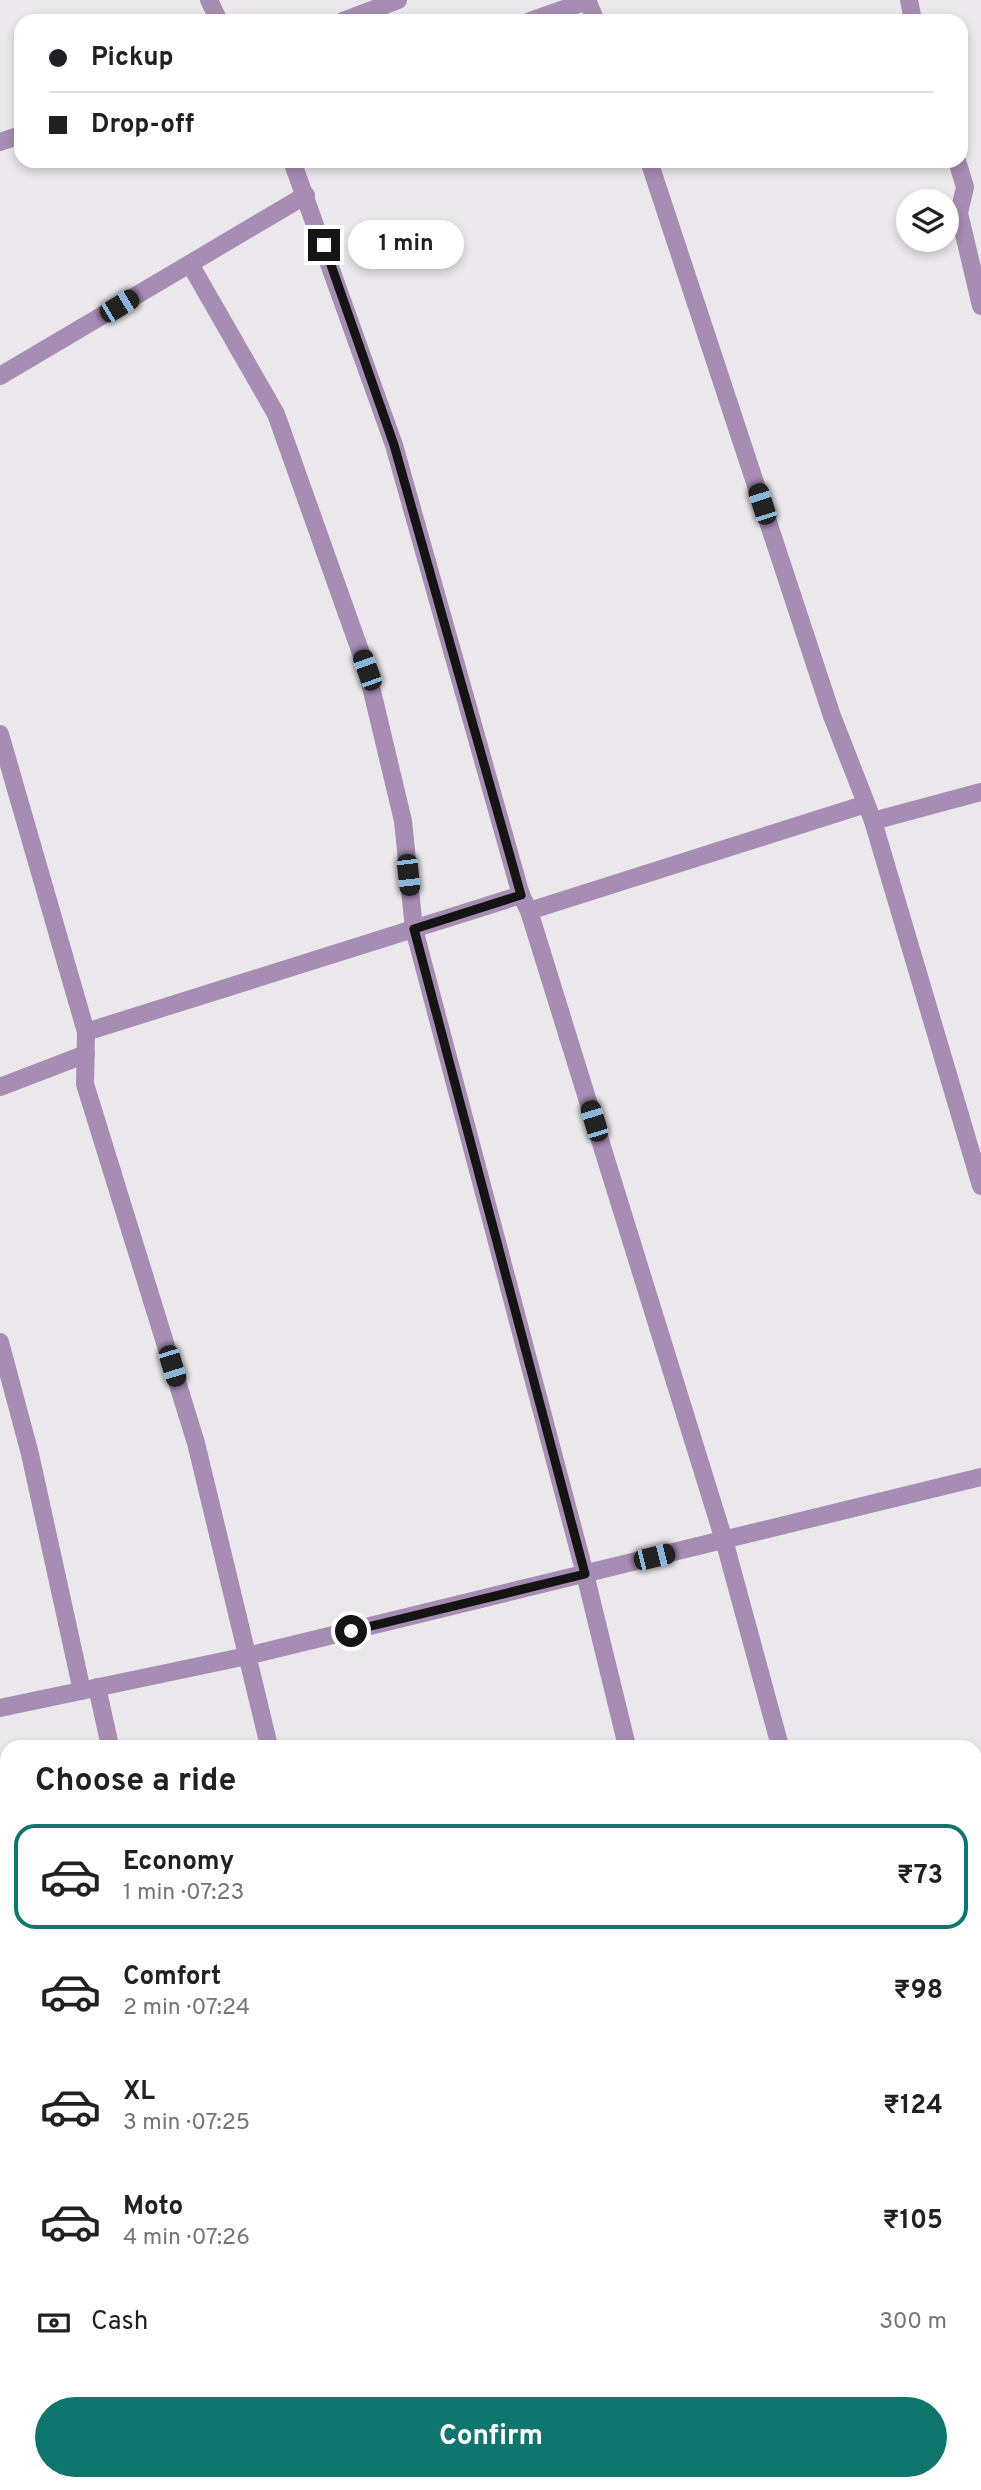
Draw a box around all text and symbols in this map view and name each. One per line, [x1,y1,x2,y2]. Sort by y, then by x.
text: Pickup [91,42,174,75]
text: Drop-off [91,109,194,142]
map controls [896,189,959,252]
button: layers [896,189,959,252]
callout: 1 min [348,220,464,270]
route end [308,229,340,261]
text: 1 min [378,230,434,259]
car [96,286,143,326]
car [746,481,779,527]
car [350,647,385,693]
car [396,853,421,897]
car [578,1098,611,1144]
car [156,1343,189,1389]
car [632,1542,677,1572]
route start [335,1615,367,1647]
text: Choose a ride [35,1762,236,1802]
icon: car [39,1845,102,1908]
text: Economy [123,1846,234,1879]
text: ₹73 [897,1860,943,1893]
text: 1 min · 07:23 [123,1879,244,1908]
icon: car [39,1960,102,2023]
text: Comfort [123,1961,221,1994]
text: ₹98 [894,1975,943,2008]
text: 2 min · 07:24 [123,1994,250,2023]
icon: car [39,2075,102,2138]
text: XL [123,2076,155,2109]
text: ₹124 [883,2090,943,2123]
text: 3 min · 07:25 [123,2109,250,2138]
icon: car [39,2190,102,2253]
text: Moto [123,2191,183,2224]
text: ₹105 [883,2205,943,2238]
text: 4 min · 07:26 [123,2224,250,2253]
icon: cash [35,2304,73,2342]
text: Cash [91,2306,148,2339]
text: 300 m [879,2308,947,2337]
button: Confirm [35,2397,947,2477]

